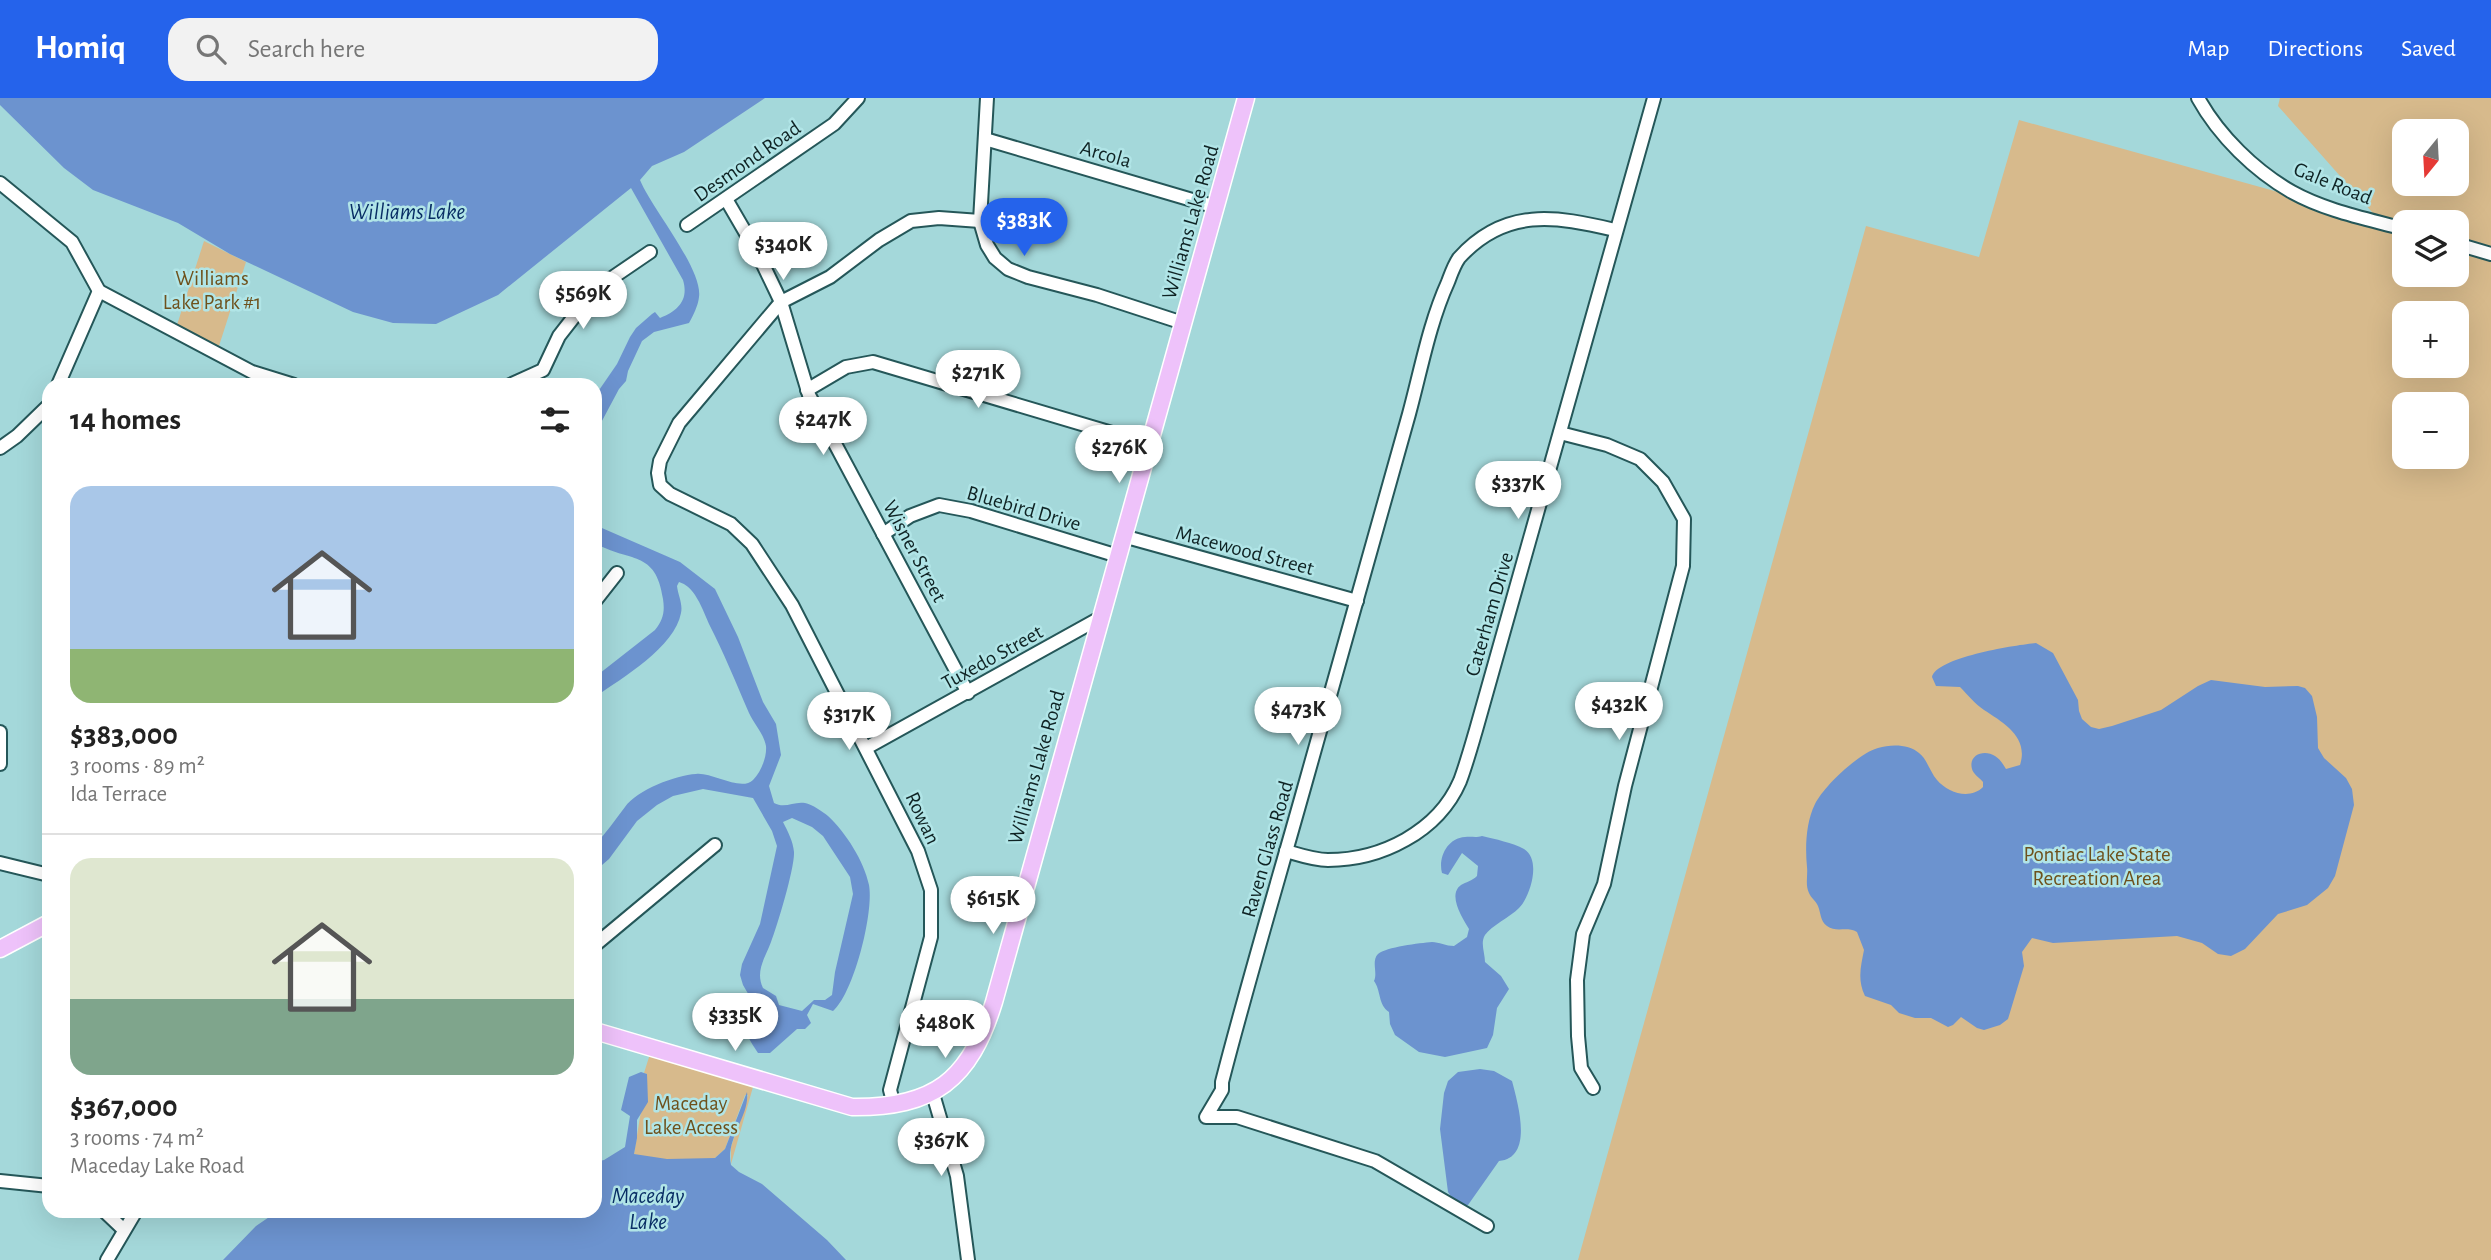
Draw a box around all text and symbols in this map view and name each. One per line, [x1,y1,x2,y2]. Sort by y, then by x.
search box [168,18,658,81]
icon: search [192,30,230,68]
text: Homiq [35,32,126,65]
text: Search here [248,36,365,62]
text: Map [2187,37,2229,61]
text: Directions [2267,37,2363,61]
text: Saved [2401,37,2456,61]
street label: Desmond Road [690,117,805,206]
north arrow [2392,119,2469,196]
map controls [2392,119,2469,469]
street label: Arcola [1078,137,1134,172]
street label: Williams Lake Road [1158,143,1223,302]
street label: Gale Road [2291,158,2375,209]
pin: $383K [975,198,1073,258]
water label: Williams Lake [349,201,465,224]
text: $383K [997,209,1051,232]
button: layers [2392,210,2469,287]
pin: $340K [734,222,832,282]
text: $340K [754,233,812,256]
park label: Williams Lake Park #1 [163,268,261,313]
pin: $569K [534,272,632,331]
text: $569K [555,282,611,305]
button: + [2392,301,2469,378]
pin: $271K [929,350,1027,410]
text: $271K [952,361,1004,384]
button: − [2392,392,2469,469]
pin: $247K [774,398,872,457]
icon: filters [536,401,574,439]
text: 14 homes [70,405,181,435]
text: $247K [795,408,851,431]
pin: $276K [1070,426,1168,485]
text: $276K [1091,436,1147,459]
pin: $337K [1469,462,1567,521]
text: $337K [1491,472,1545,495]
street label: Bluebird Drive [964,482,1083,535]
street label: Wisner Street [879,497,950,606]
street label: Macewood Street [1174,522,1316,579]
icon: home [259,532,385,658]
street label: Caterham Drive [1462,550,1517,678]
street label: Tuxedo Street [938,621,1047,694]
pin: $432K [1570,682,1668,742]
street label: Williams Lake Road [1004,688,1069,847]
pin: $473K [1249,688,1347,747]
pin: $317K [800,692,898,752]
text: $432K [1591,693,1647,716]
text: $473K [1270,698,1326,721]
text: $317K [823,703,875,726]
text: $383,000 [70,720,178,750]
text: 3 rooms · 89 m² [70,755,205,778]
street label: Raven Glass Road [1238,778,1297,920]
text: Ida Terrace [70,783,167,806]
street label: Rowan [901,789,944,848]
park label: Pontiac Lake State Recreation Area [2023,844,2171,889]
pin: $615K [944,876,1042,936]
text: $615K [966,887,1020,910]
icon: home [259,904,385,1030]
pin: $335K [686,993,784,1053]
pin: $480K [896,1000,994,1060]
text: $335K [708,1004,762,1027]
text: $480K [916,1011,974,1034]
text: $367,000 [70,1092,178,1122]
park label: Maceday Lake Access [644,1093,738,1138]
pin: $367K [892,1118,990,1178]
text: 3 rooms · 74 m² [70,1127,204,1150]
text: $367K [914,1129,968,1152]
text: Maceday Lake Road [70,1155,244,1178]
water label: Maceday Lake [612,1185,685,1234]

